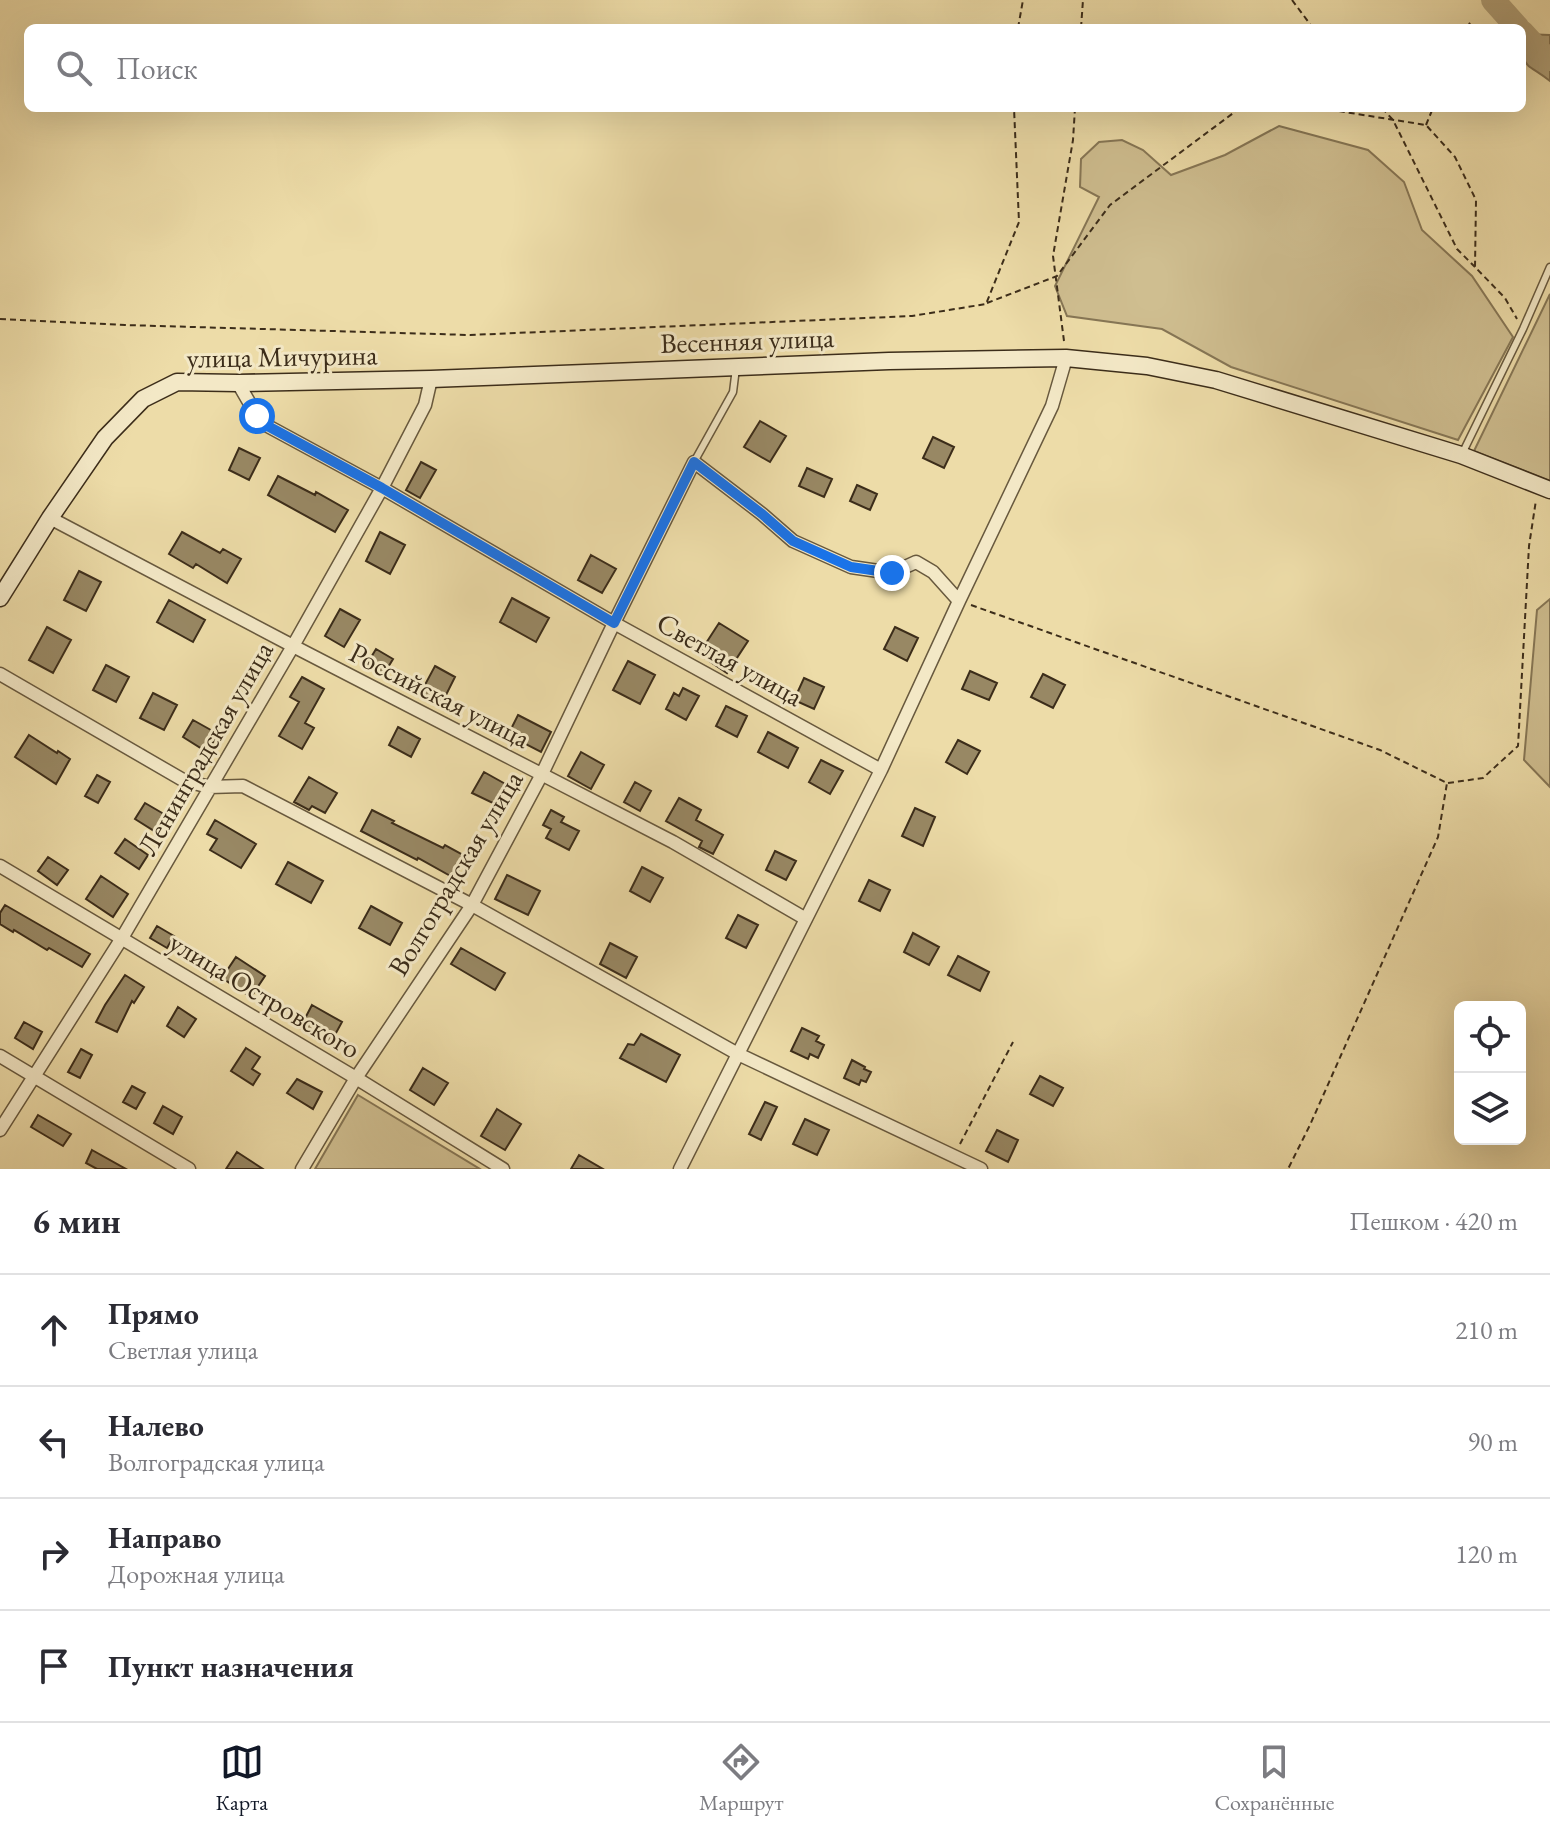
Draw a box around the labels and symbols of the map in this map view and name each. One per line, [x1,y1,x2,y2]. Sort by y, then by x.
street label: Весенняя улица [659,319,835,361]
street label: улица Мичурина [186,336,379,376]
route start [239,398,275,434]
route end [874,555,910,591]
street label: Светлая улица [651,604,810,714]
street label: Ленинградская улица [129,634,281,861]
street label: Российская улица [344,634,537,756]
street label: Волгоградская улица [380,763,531,982]
street label: улица Островского [163,924,367,1066]

